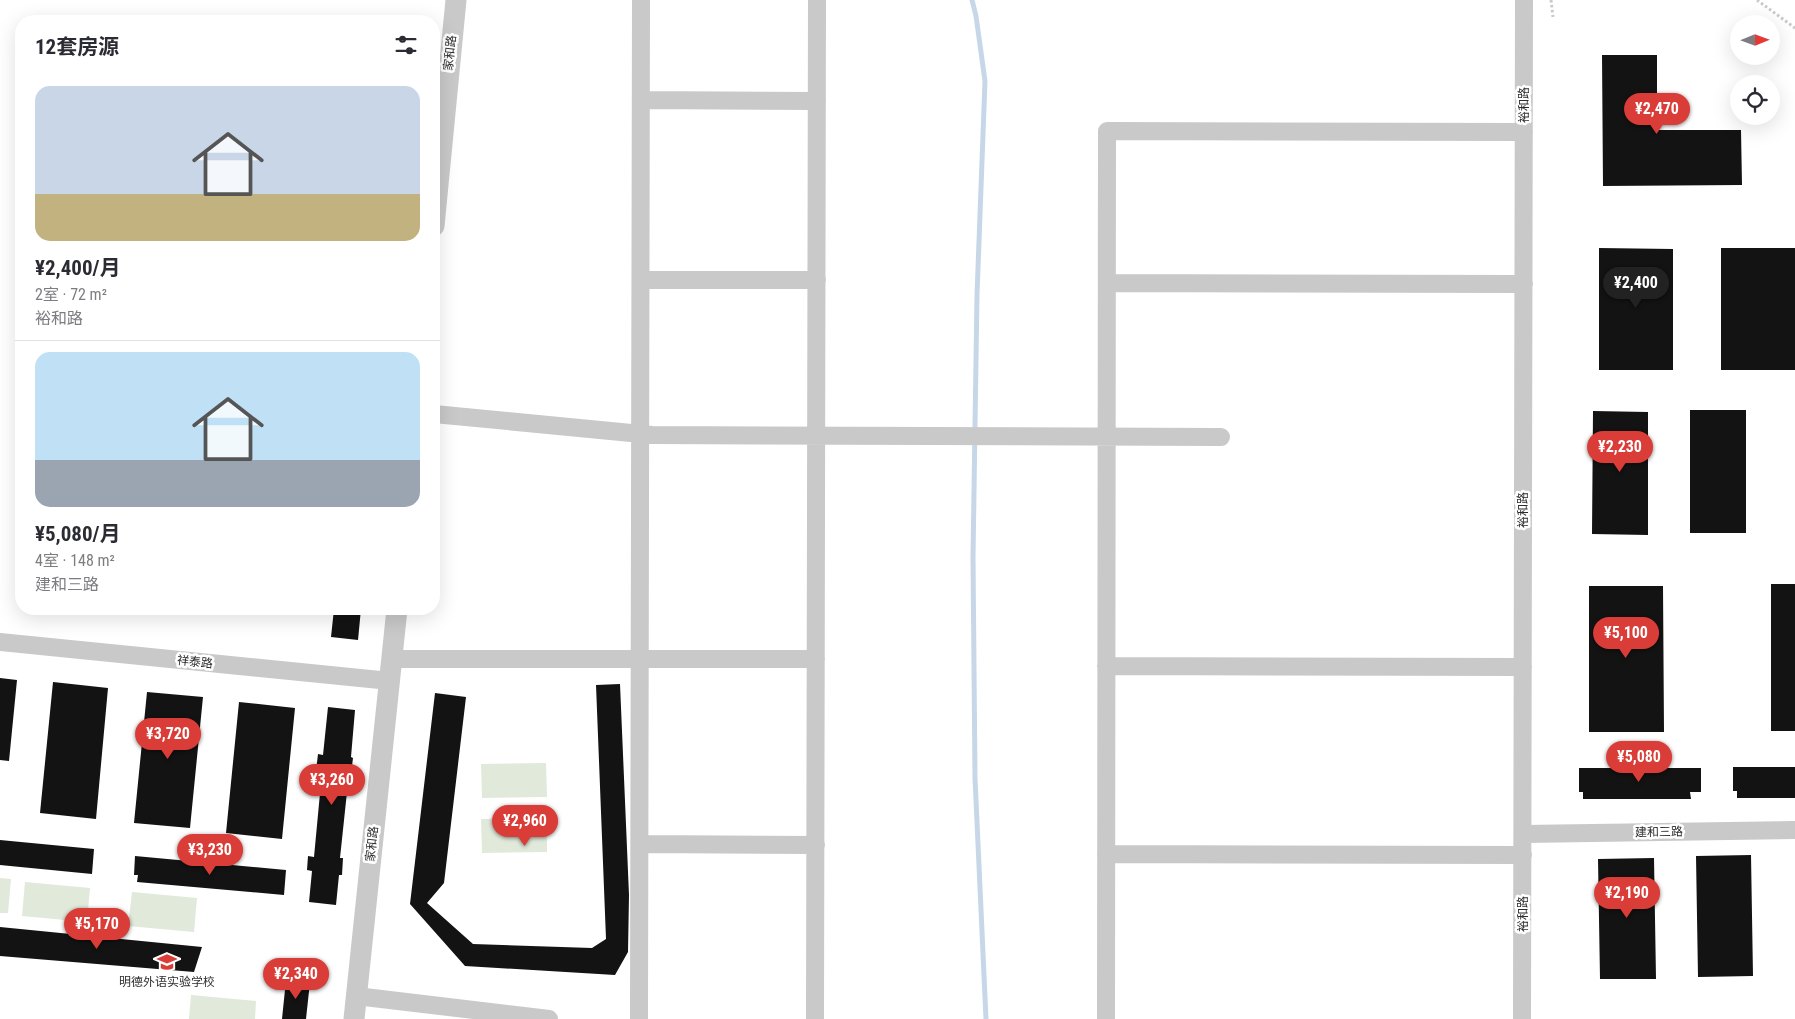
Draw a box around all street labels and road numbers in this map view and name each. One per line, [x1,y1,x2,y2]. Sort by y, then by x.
street label: 家和路 [441,34,459,72]
street label: 裕和路 [1517,87,1531,123]
street label: 裕和路 [1516,492,1530,528]
street label: 祥泰路 [176,653,214,671]
street label: 家和路 [363,825,381,863]
street label: 建和三路 [1635,825,1683,839]
street label: 裕和路 [1516,896,1530,932]

